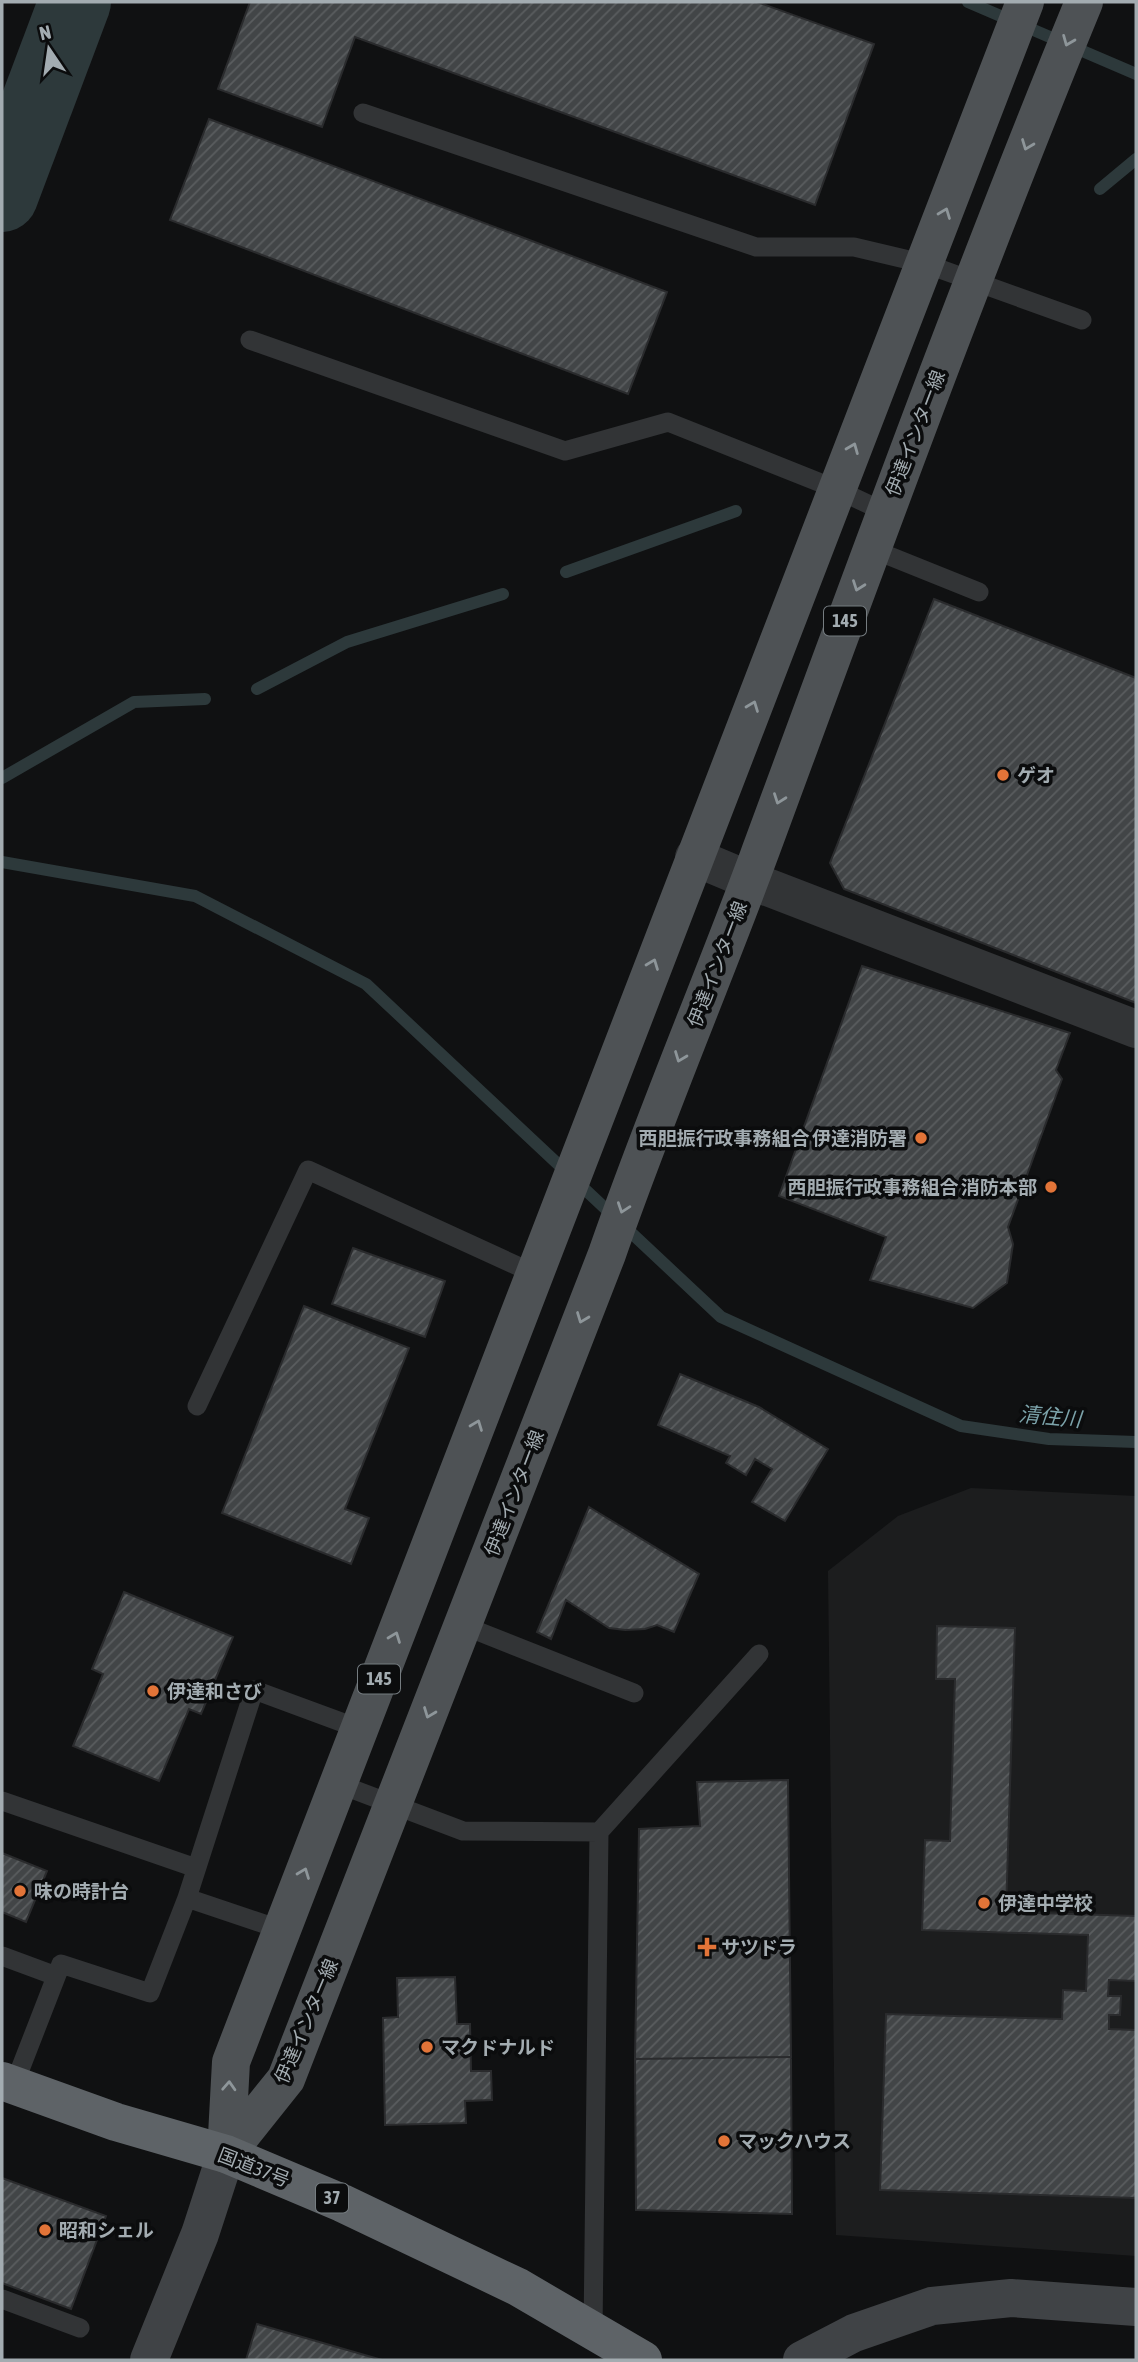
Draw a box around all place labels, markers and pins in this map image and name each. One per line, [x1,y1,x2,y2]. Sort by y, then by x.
place label: ゲオ [1017,764,1055,786]
marker: ゲオ [995,767,1011,783]
place label: 西胆振行政事務組合 伊達消防署 [638,1127,907,1149]
marker: 西胆振行政事務組合 伊達消防署 [913,1130,929,1146]
place label: 西胆振行政事務組合 消防本部 [787,1176,1037,1198]
marker: 西胆振行政事務組合 消防本部 [1043,1179,1059,1195]
place label: 伊達和さび [167,1680,262,1702]
marker: 伊達和さび [145,1683,161,1699]
place label: 味の時計台 [34,1880,129,1902]
marker: 味の時計台 [12,1883,28,1899]
place label: 伊達中学校 [998,1892,1093,1914]
marker: 伊達中学校 [976,1895,992,1911]
place label: サツドラ [721,1936,797,1958]
marker: サツドラ [699,1939,715,1955]
place label: マクドナルド [441,2036,555,2058]
marker: マクドナルド [419,2039,435,2055]
place label: マックハウス [738,2130,851,2152]
marker: マックハウス [716,2133,732,2149]
place label: 昭和シェル [59,2219,154,2241]
marker: 昭和シェル [37,2222,53,2238]

